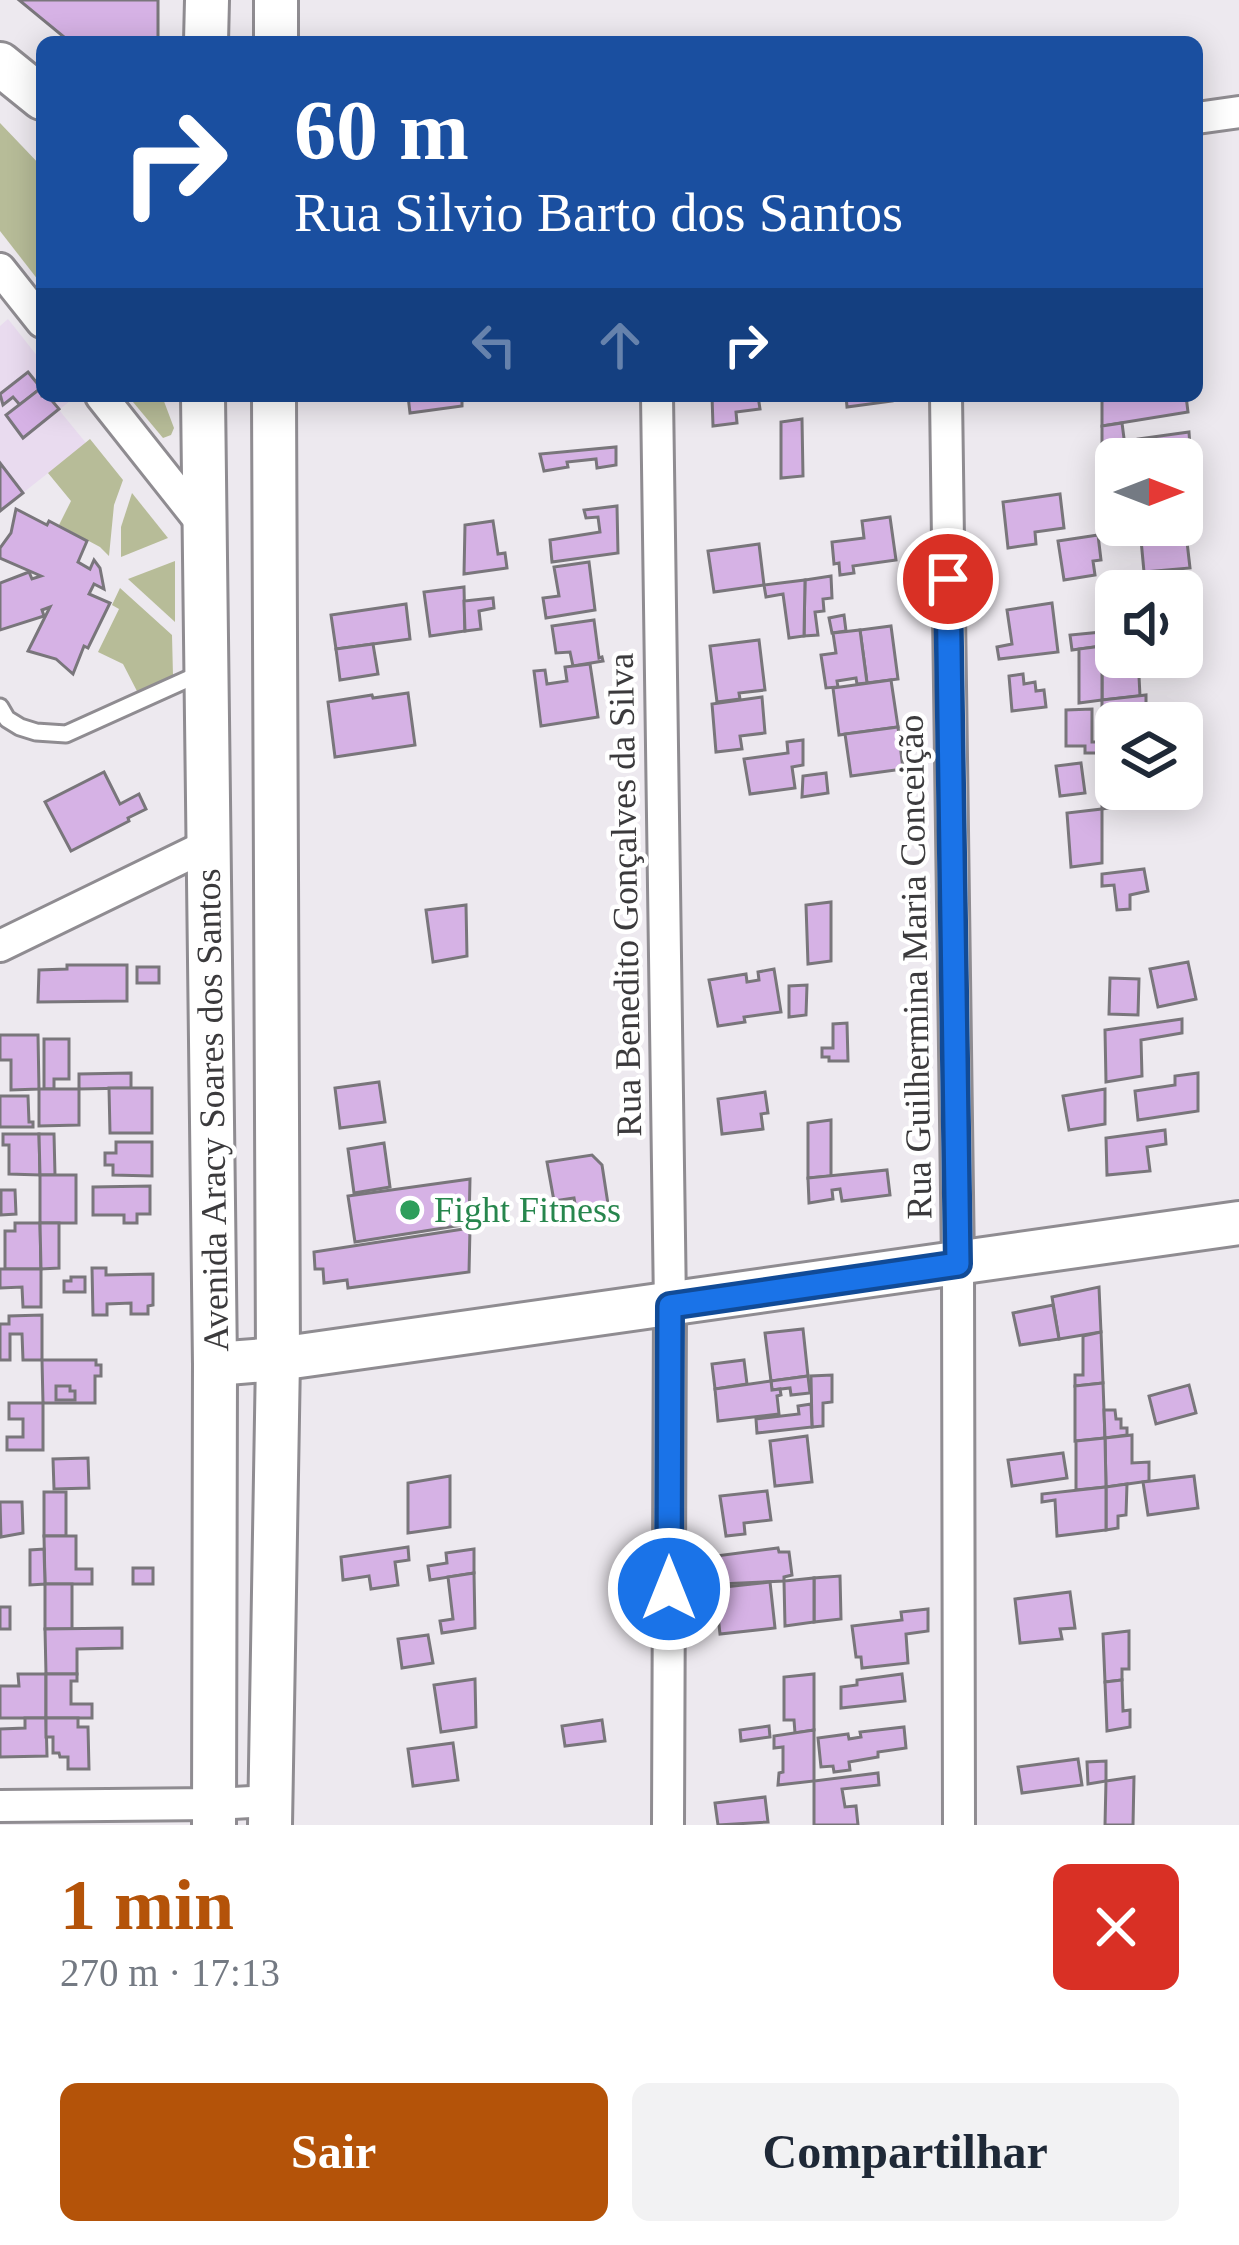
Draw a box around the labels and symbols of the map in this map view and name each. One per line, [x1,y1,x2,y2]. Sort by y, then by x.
north arrow [1095,438,1203,546]
pin [897,528,999,630]
street label: Rua Benedito Gonçalves da Silva [601,653,649,1137]
street label: Rua Guilhermina Maria Conceição [891,714,939,1220]
street label: Avenida Aracy Soares dos Santos [188,868,236,1352]
place label: Fight Fitness [434,1190,621,1230]
marker: Fight Fitness [397,1197,423,1223]
position arrow [606,1526,732,1652]

